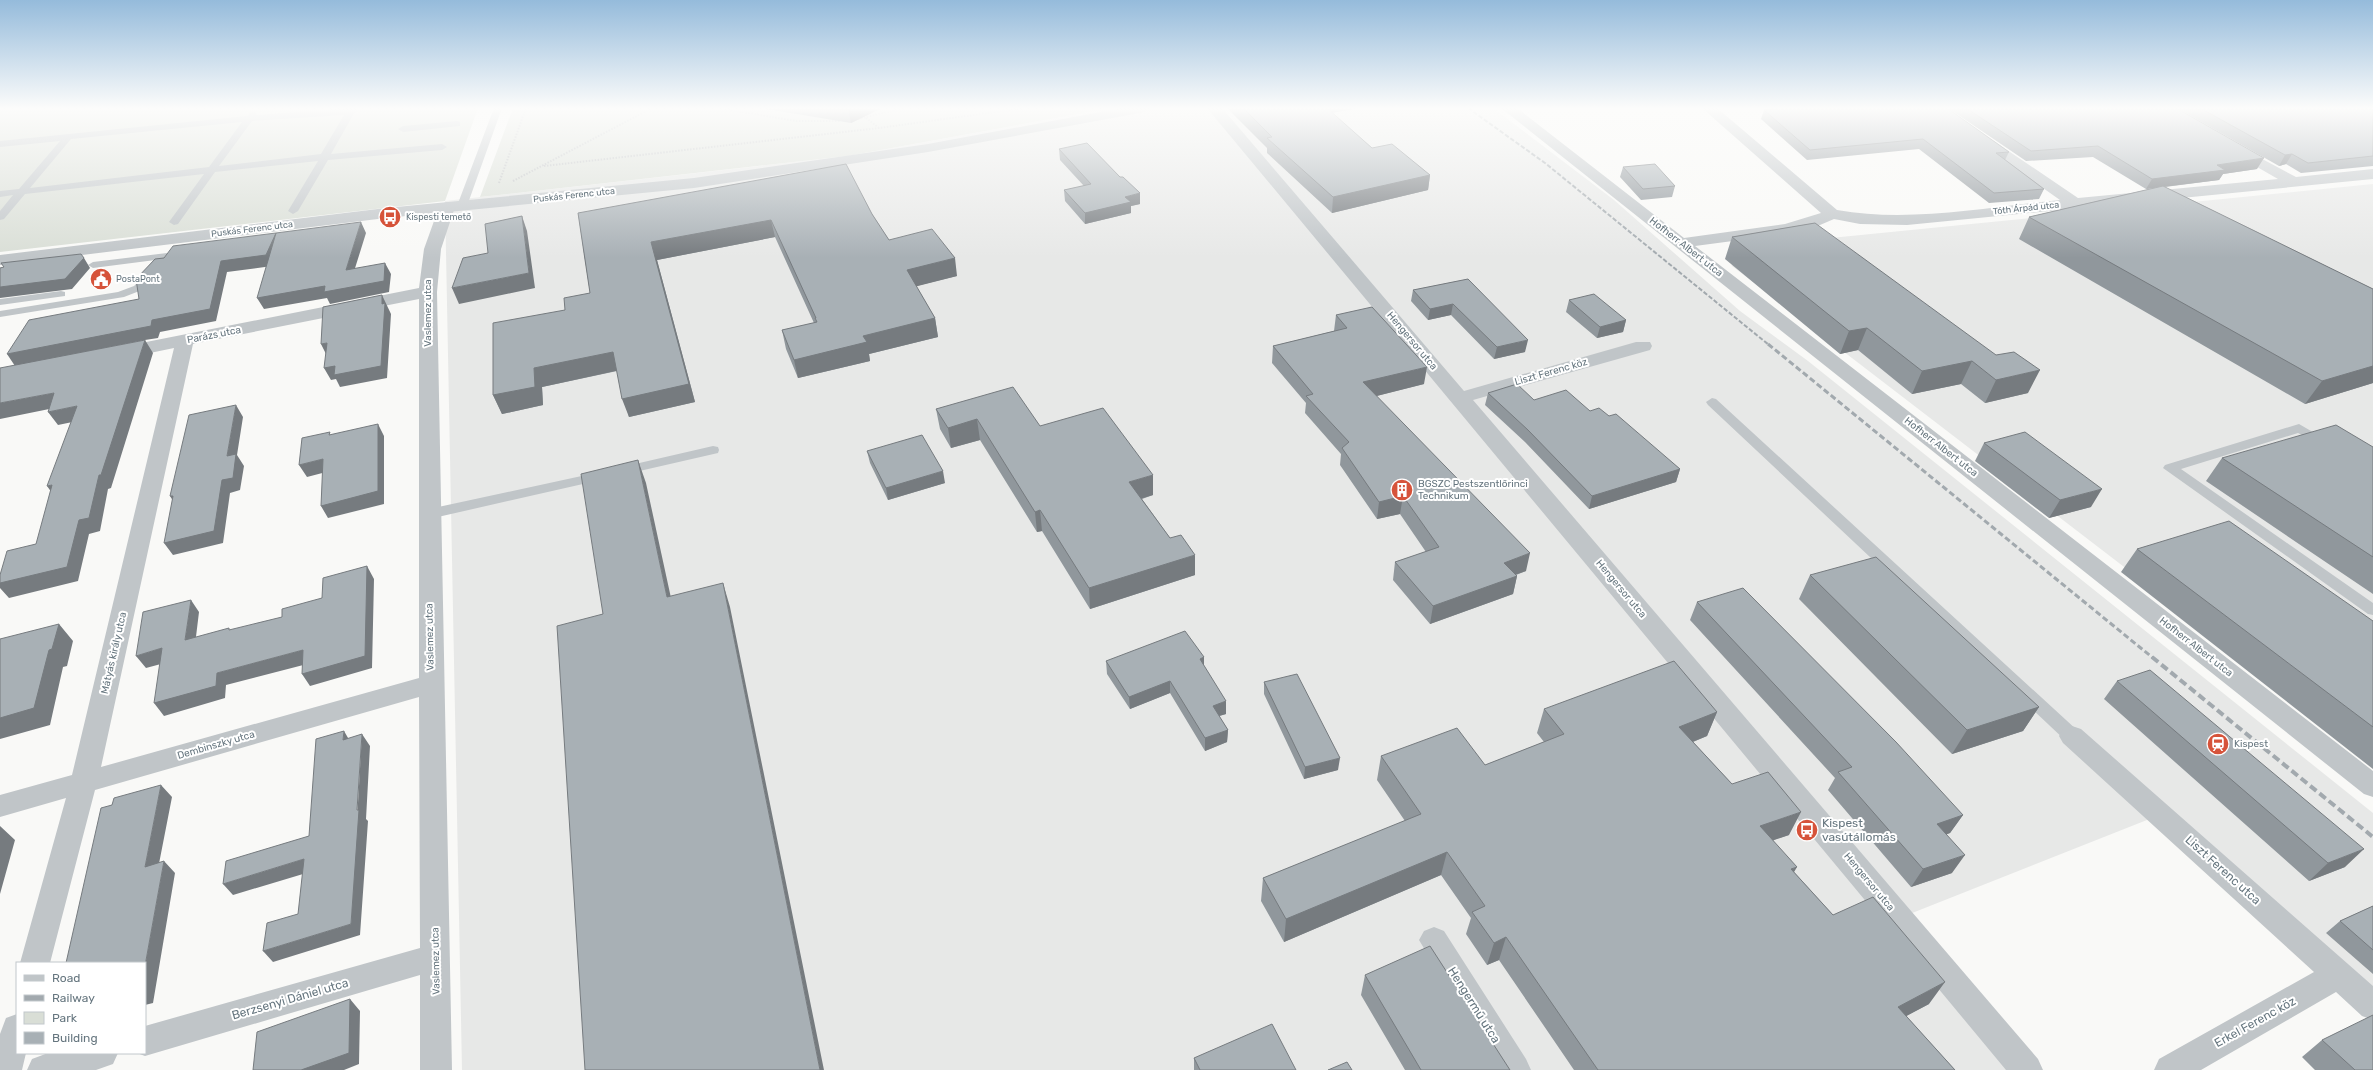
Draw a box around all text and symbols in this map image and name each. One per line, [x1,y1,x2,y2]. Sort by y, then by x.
street label: Puskás Ferenc utca [533,186,615,204]
street label: Tóth Árpád utca [1992,199,2060,216]
bus stop icon: Kispesti temető [377,204,403,230]
place label: Kispesti temető [406,212,471,222]
street label: Hofherr Albert utca [1647,215,1725,279]
street label: Puskás Ferenc utca [211,219,293,239]
public building icon: PostaPont [88,266,114,292]
place label: PostaPont [116,274,160,284]
street label: Vaslemez utca [422,279,434,347]
street label: Hengersor utca [1384,310,1440,372]
street label: Parázs utca [186,324,242,346]
street label: Liszt Ferenc köz [1513,356,1589,388]
street label: Hofherr Albert utca [1902,415,1980,479]
building icon: BGSZC Pestszentlőrinci Technikum [1389,477,1415,503]
place label: BGSZC Pestszentlőrinci Technikum [1418,478,1528,502]
street label: Hengersor utca [1593,558,1649,620]
street label: Vaslemez utca [423,603,437,671]
street label: Mátyás király utca [99,611,129,695]
street label: Hofherr Albert utca [2157,615,2235,679]
street label: Dembinszky utca [176,728,256,762]
station icon: Kispest [2205,731,2231,757]
place label: Kispest [2234,738,2268,750]
place label: Kispest vasútállomás [1822,816,1896,844]
bus stop icon: Kispest vasútállomás [1794,817,1820,843]
street label: Liszt Ferenc utca [2183,833,2263,907]
street label: Hengersor utca [1841,851,1897,913]
street label: Vaslemez utca [429,927,443,995]
legend [16,962,146,1054]
street label: Hengermű utca [1445,964,1503,1046]
text: Road [52,971,80,985]
street label: Berzsenyi Dániel utca [230,976,350,1022]
text: Railway [52,991,95,1005]
street label: Erkel Ferenc köz [2212,994,2298,1050]
text: Park [52,1011,78,1025]
text: Building [52,1031,98,1045]

